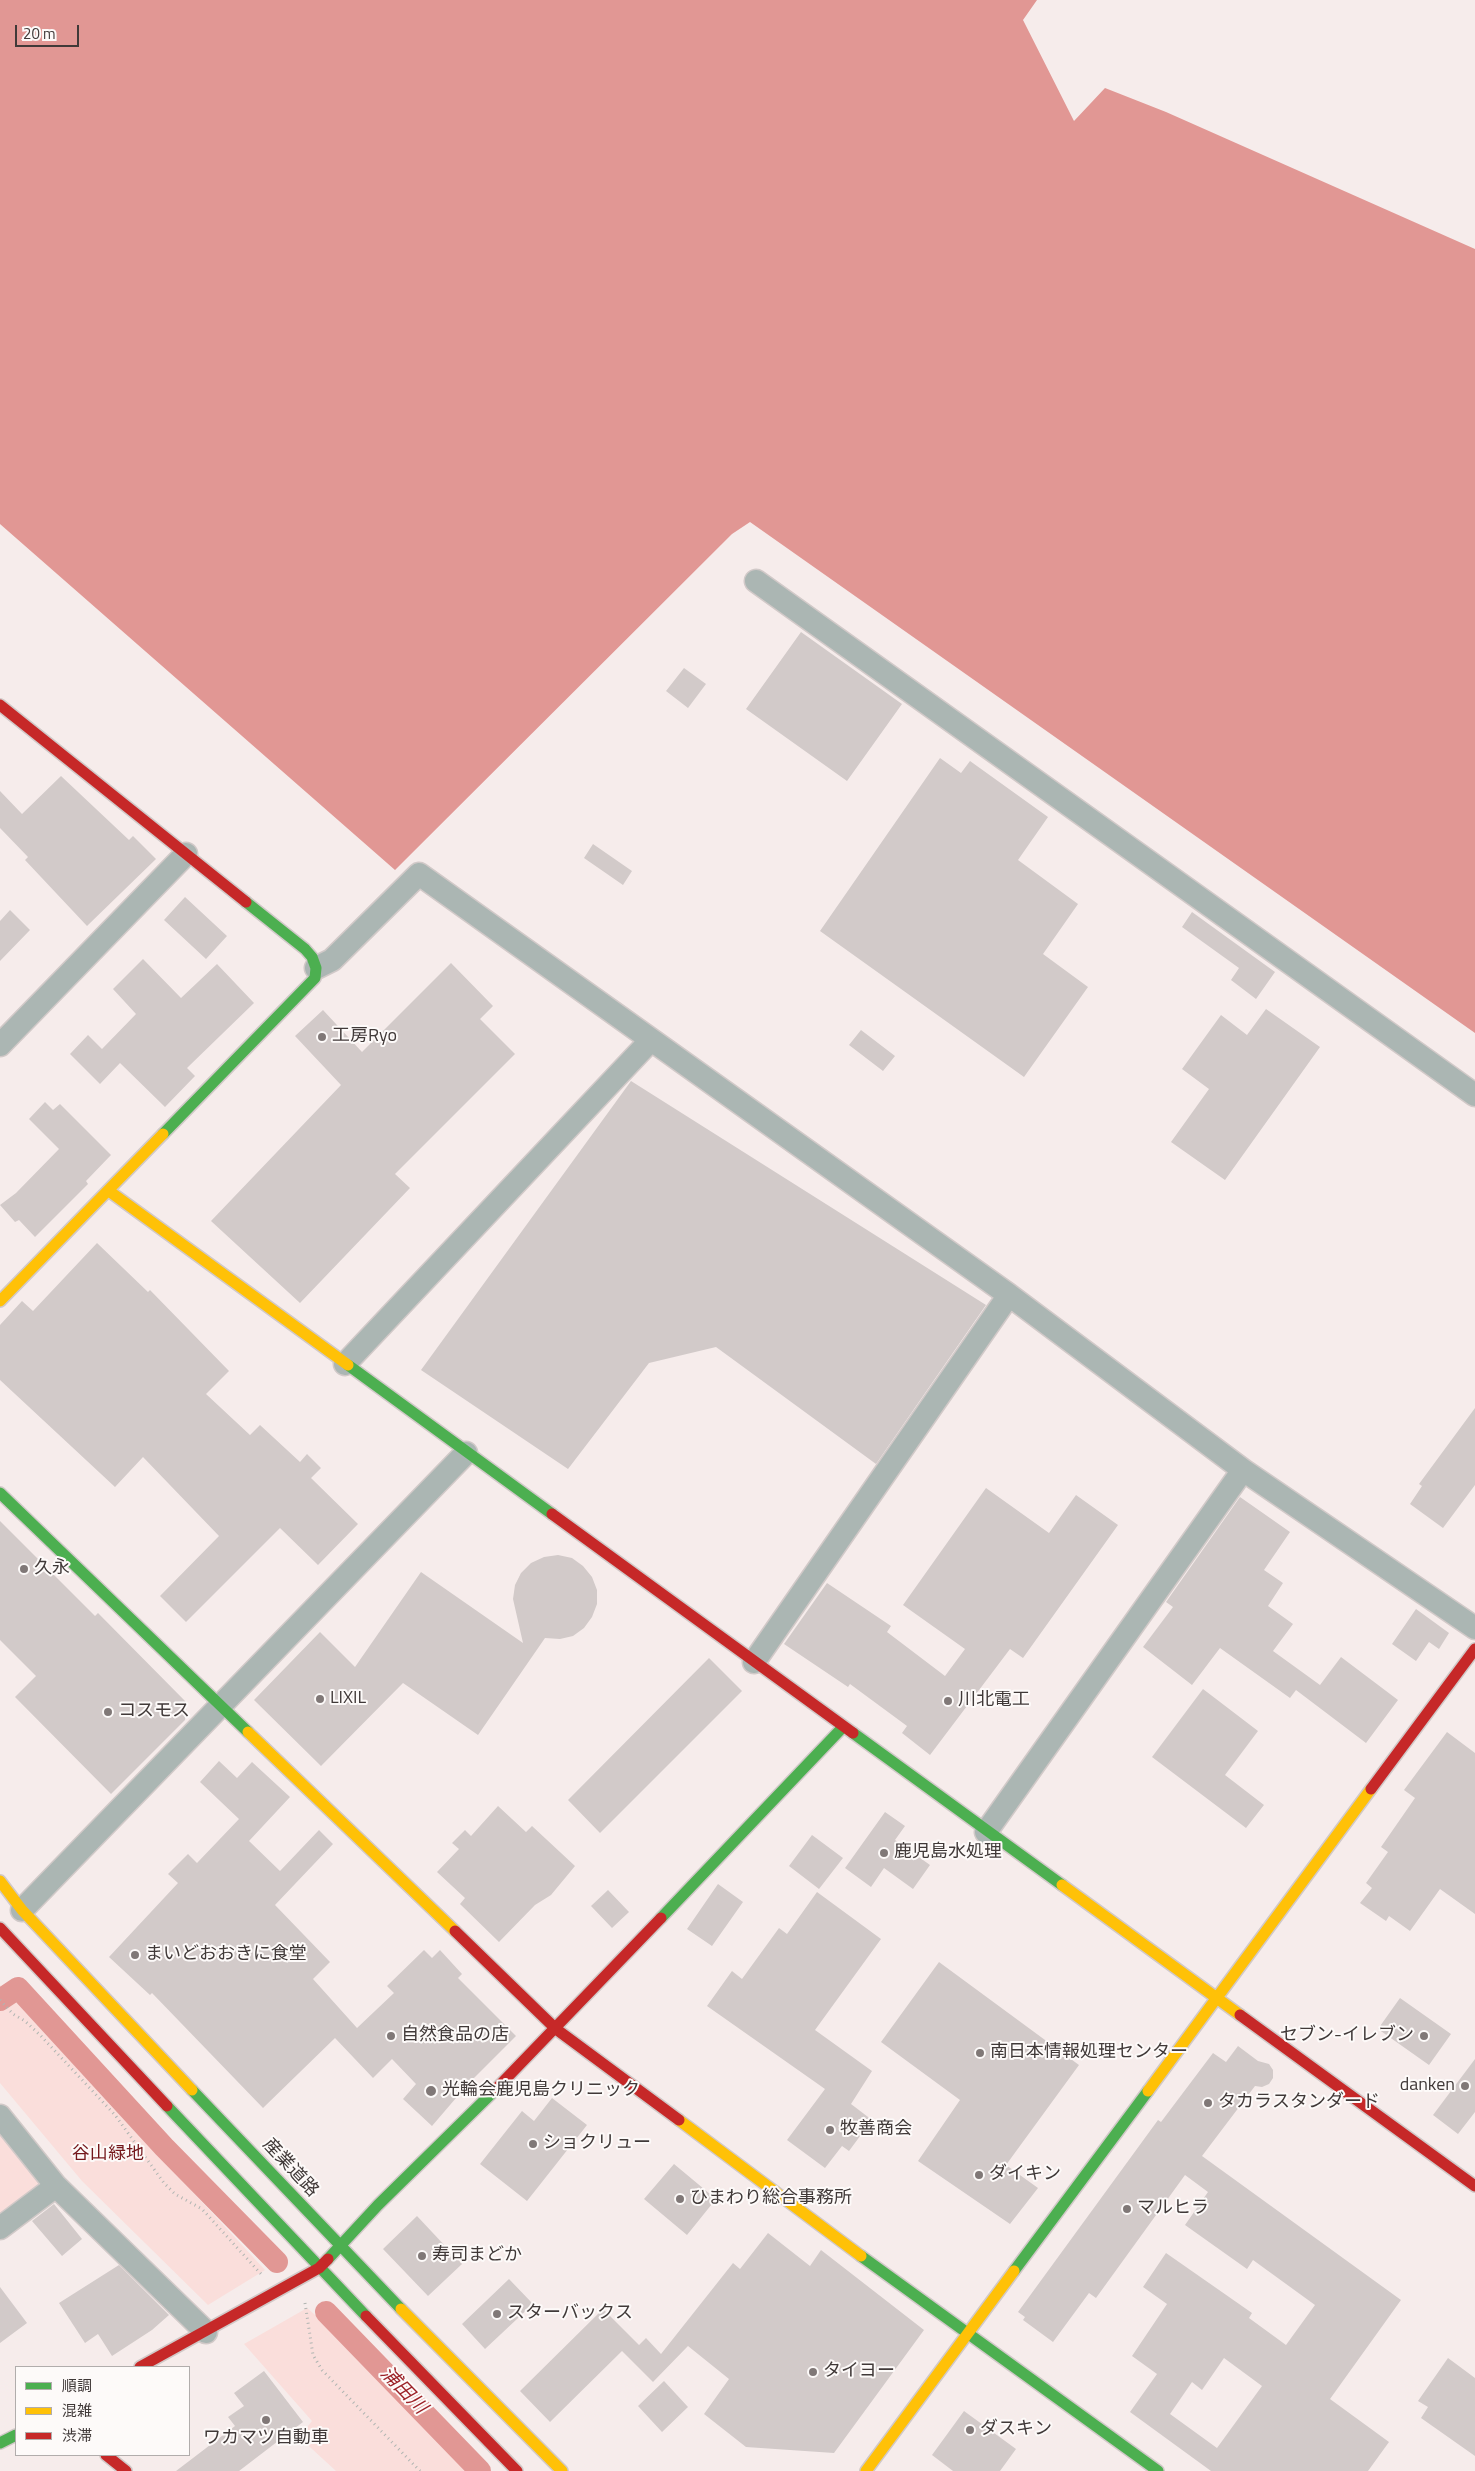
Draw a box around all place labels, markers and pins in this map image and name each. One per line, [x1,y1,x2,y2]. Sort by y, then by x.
place label: 工房Ryo [332,1026,397,1048]
marker: 工房Ryo [316,1031,328,1043]
place label: 久永 [34,1558,70,1580]
marker: 久永 [18,1563,30,1575]
place label: LIXIL [330,1688,366,1710]
place label: 川北電工 [958,1690,1030,1712]
marker: LIXIL [314,1693,326,1705]
marker: 川北電工 [942,1695,954,1707]
place label: コスモス [118,1701,190,1723]
marker: コスモス [102,1706,114,1718]
place label: 鹿児島水処理 [894,1842,1002,1864]
marker: 鹿児島水処理 [878,1847,890,1859]
place label: まいどおおきに食堂 [145,1944,307,1966]
marker: まいどおおきに食堂 [129,1949,141,1961]
place label: 自然食品の店 [401,2025,509,2047]
place label: セブン-イレブン [1280,2025,1414,2047]
marker: 自然食品の店 [385,2030,397,2042]
marker: セブン-イレブン [1418,2030,1430,2042]
place label: 南日本情報処理センター [990,2042,1188,2064]
marker: 南日本情報処理センター [974,2047,986,2059]
place label: danken [1400,2075,1455,2097]
place label: 光輪会鹿児島クリニック [442,2080,640,2102]
marker: danken [1459,2080,1471,2092]
marker: 光輪会鹿児島クリニック [424,2084,438,2098]
place label: タカラスタンダード [1218,2092,1380,2114]
marker: タカラスタンダード [1202,2097,1214,2109]
place label: 牧善商会 [840,2119,912,2141]
marker: 牧善商会 [824,2124,836,2136]
place label: ショクリュー [543,2133,651,2155]
marker: ショクリュー [527,2138,539,2150]
place label: ダイキン [989,2164,1061,2186]
marker: ダイキン [973,2169,985,2181]
place label: ひまわり総合事務所 [690,2188,852,2210]
marker: ひまわり総合事務所 [674,2193,686,2205]
place label: マルヒラ [1137,2198,1209,2220]
marker: マルヒラ [1121,2203,1133,2215]
place label: 寿司まどか [432,2245,522,2267]
marker: 寿司まどか [416,2250,428,2262]
place label: スターバックス [507,2303,633,2325]
marker: スターバックス [491,2308,503,2320]
place label: タイヨー [823,2361,895,2383]
marker: タイヨー [807,2366,819,2378]
marker: ワカマツ自動車 [260,2414,272,2426]
place label: ダスキン [980,2419,1052,2441]
marker: ダスキン [964,2424,976,2436]
place label: ワカマツ自動車 [203,2428,329,2450]

